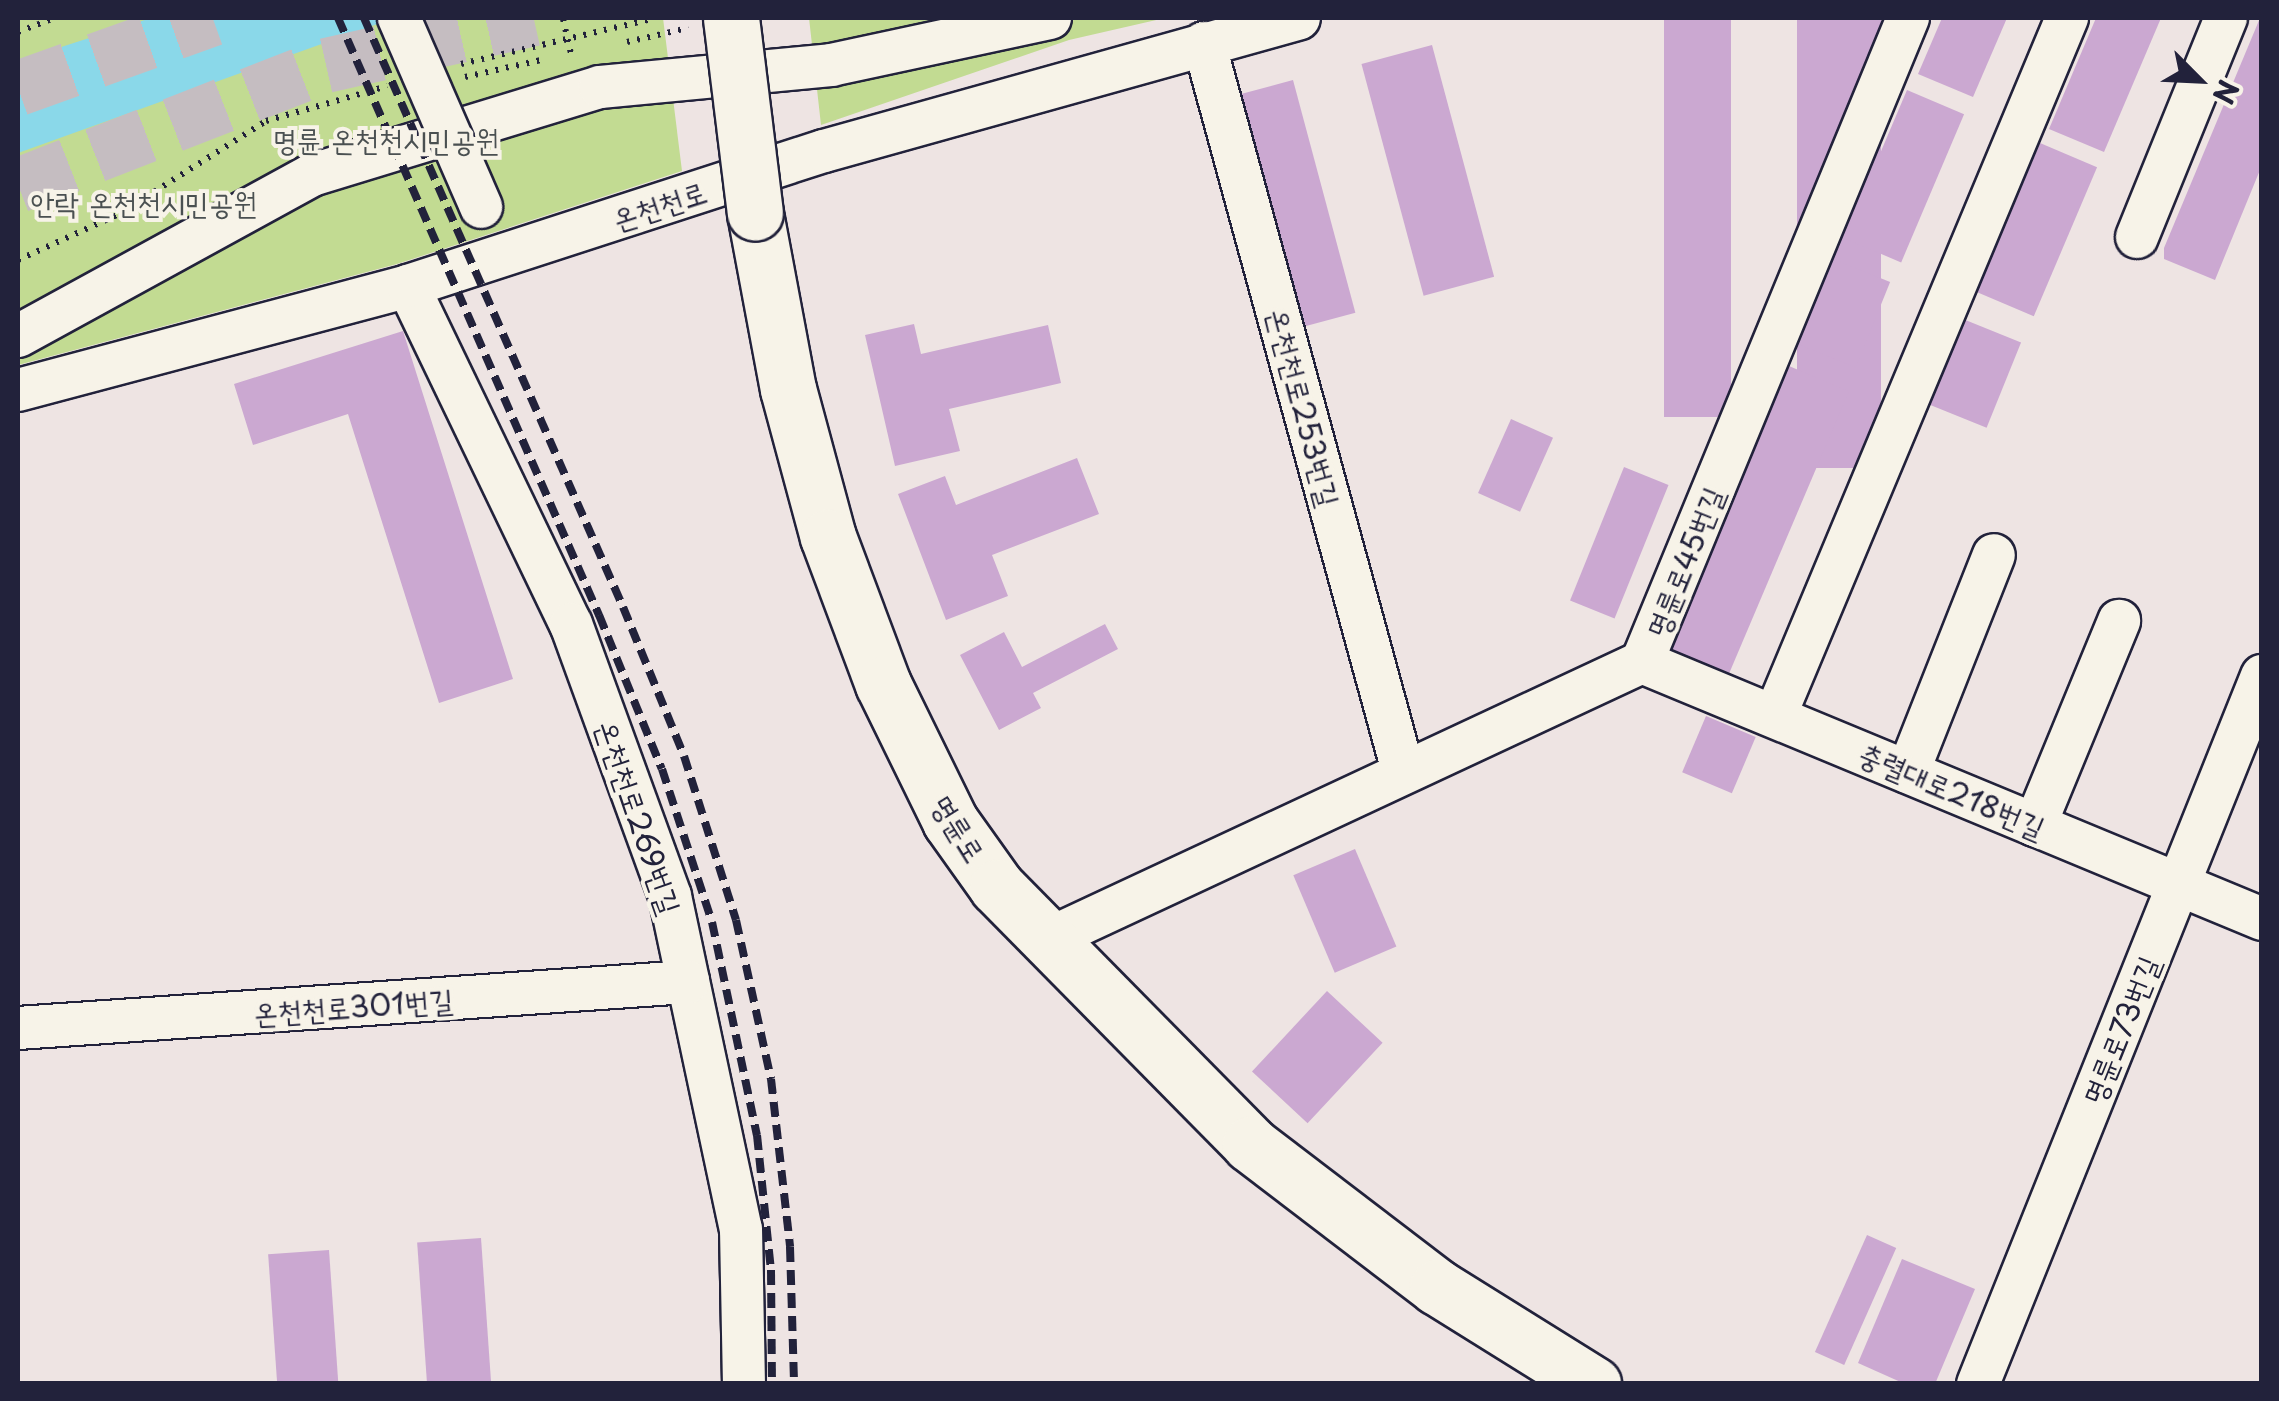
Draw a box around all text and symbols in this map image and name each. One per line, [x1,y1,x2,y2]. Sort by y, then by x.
north arrow [2149,30,2249,130]
text: N [2203,74,2251,111]
park label: 명륜 온천천시민공원 [272,121,500,157]
street label: 온천천로 [608,173,710,237]
park label: 안락 온천천시민공원 [30,184,258,220]
street label: 온천천로253번길 [1260,304,1348,510]
street label: 명륜로45번길 [1638,482,1730,642]
street label: 온천천로269번길 [589,715,689,919]
street label: 충렬대로218번길 [1854,735,2050,845]
street label: 명륜로 [925,788,993,868]
street label: 명륜로73번길 [2074,951,2166,1109]
street label: 온천천로301번길 [252,981,454,1031]

